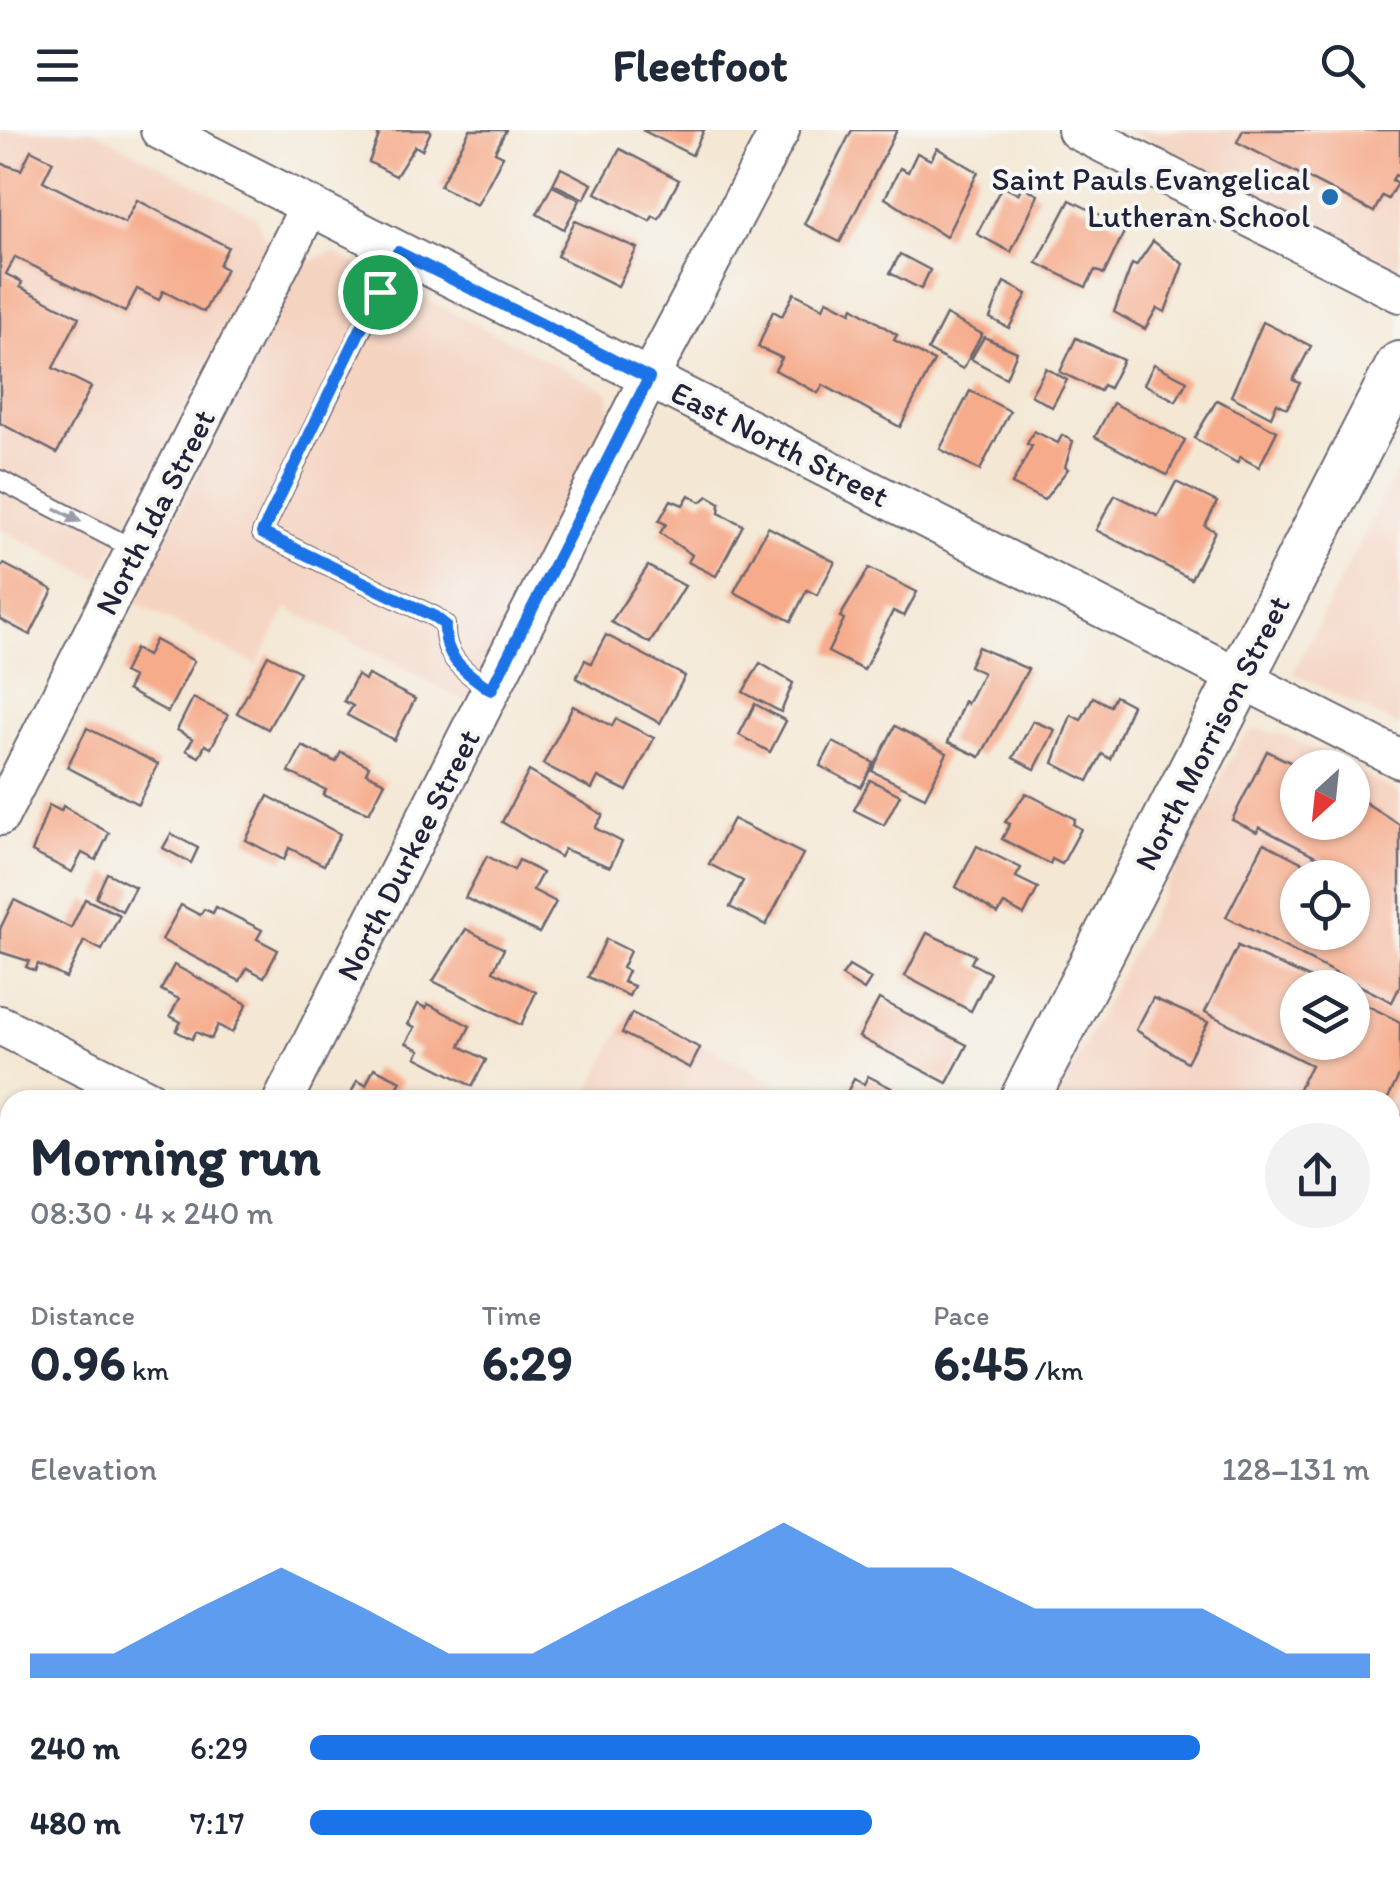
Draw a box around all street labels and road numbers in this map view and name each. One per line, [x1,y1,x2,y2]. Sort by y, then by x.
street label: East North Street [665,373,895,515]
street label: North Ida Street [87,403,223,621]
street label: North Morrison Street [1126,589,1298,877]
street label: North Durkee Street [328,723,488,987]

